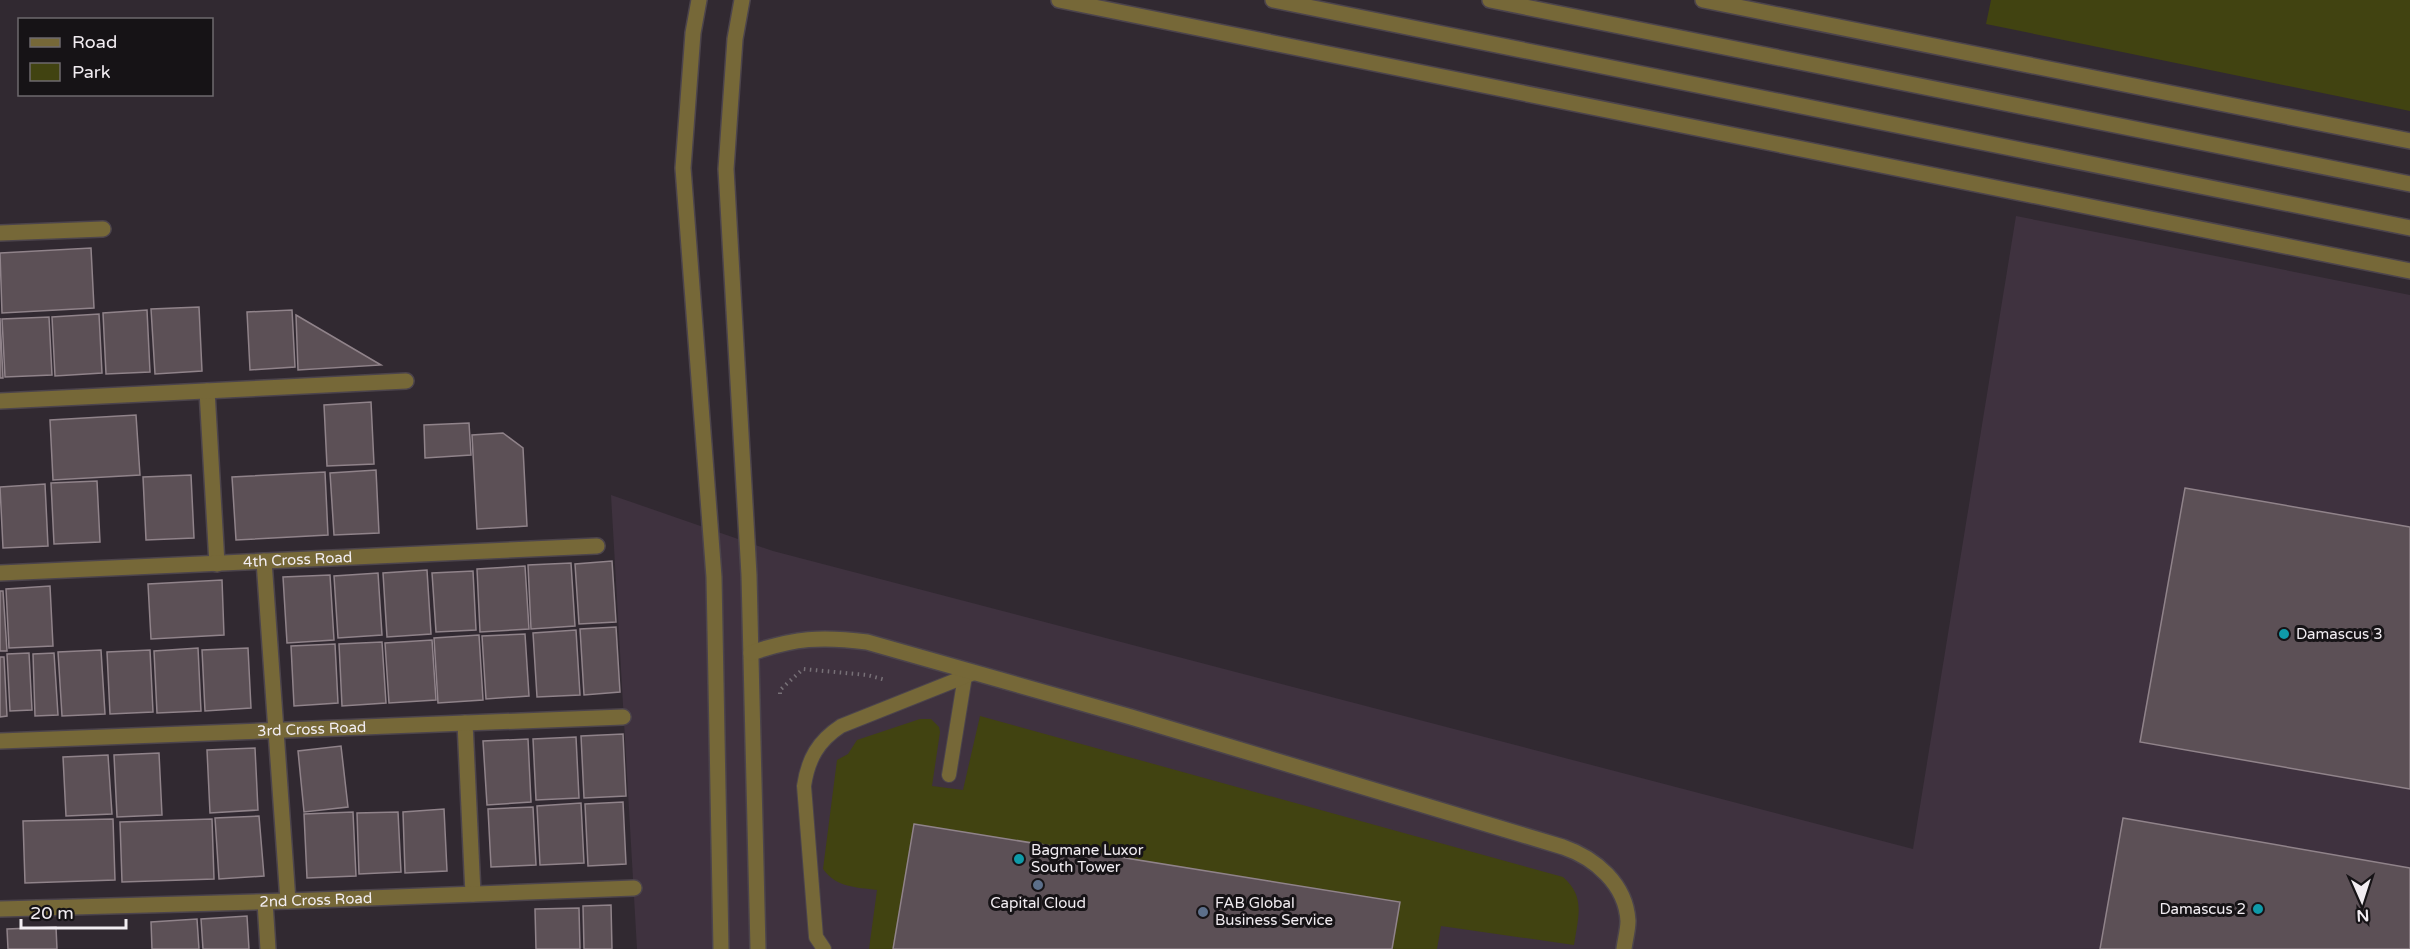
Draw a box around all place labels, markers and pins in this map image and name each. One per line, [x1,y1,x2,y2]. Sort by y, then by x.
place label: Damascus 3 [2296,625,2383,643]
marker: Damascus 3 [2277,627,2291,641]
place label: Bagmane Luxor South Tower [1031,841,1144,876]
marker: Bagmane Luxor South Tower [1012,852,1026,866]
marker: Capital Cloud [1031,878,1045,892]
place label: Capital Cloud [990,894,1086,912]
place label: FAB Global Business Service [1215,894,1333,929]
place label: Damascus 2 [2159,900,2246,918]
marker: Damascus 2 [2251,902,2265,916]
marker: FAB Global Business Service [1196,905,1210,919]

